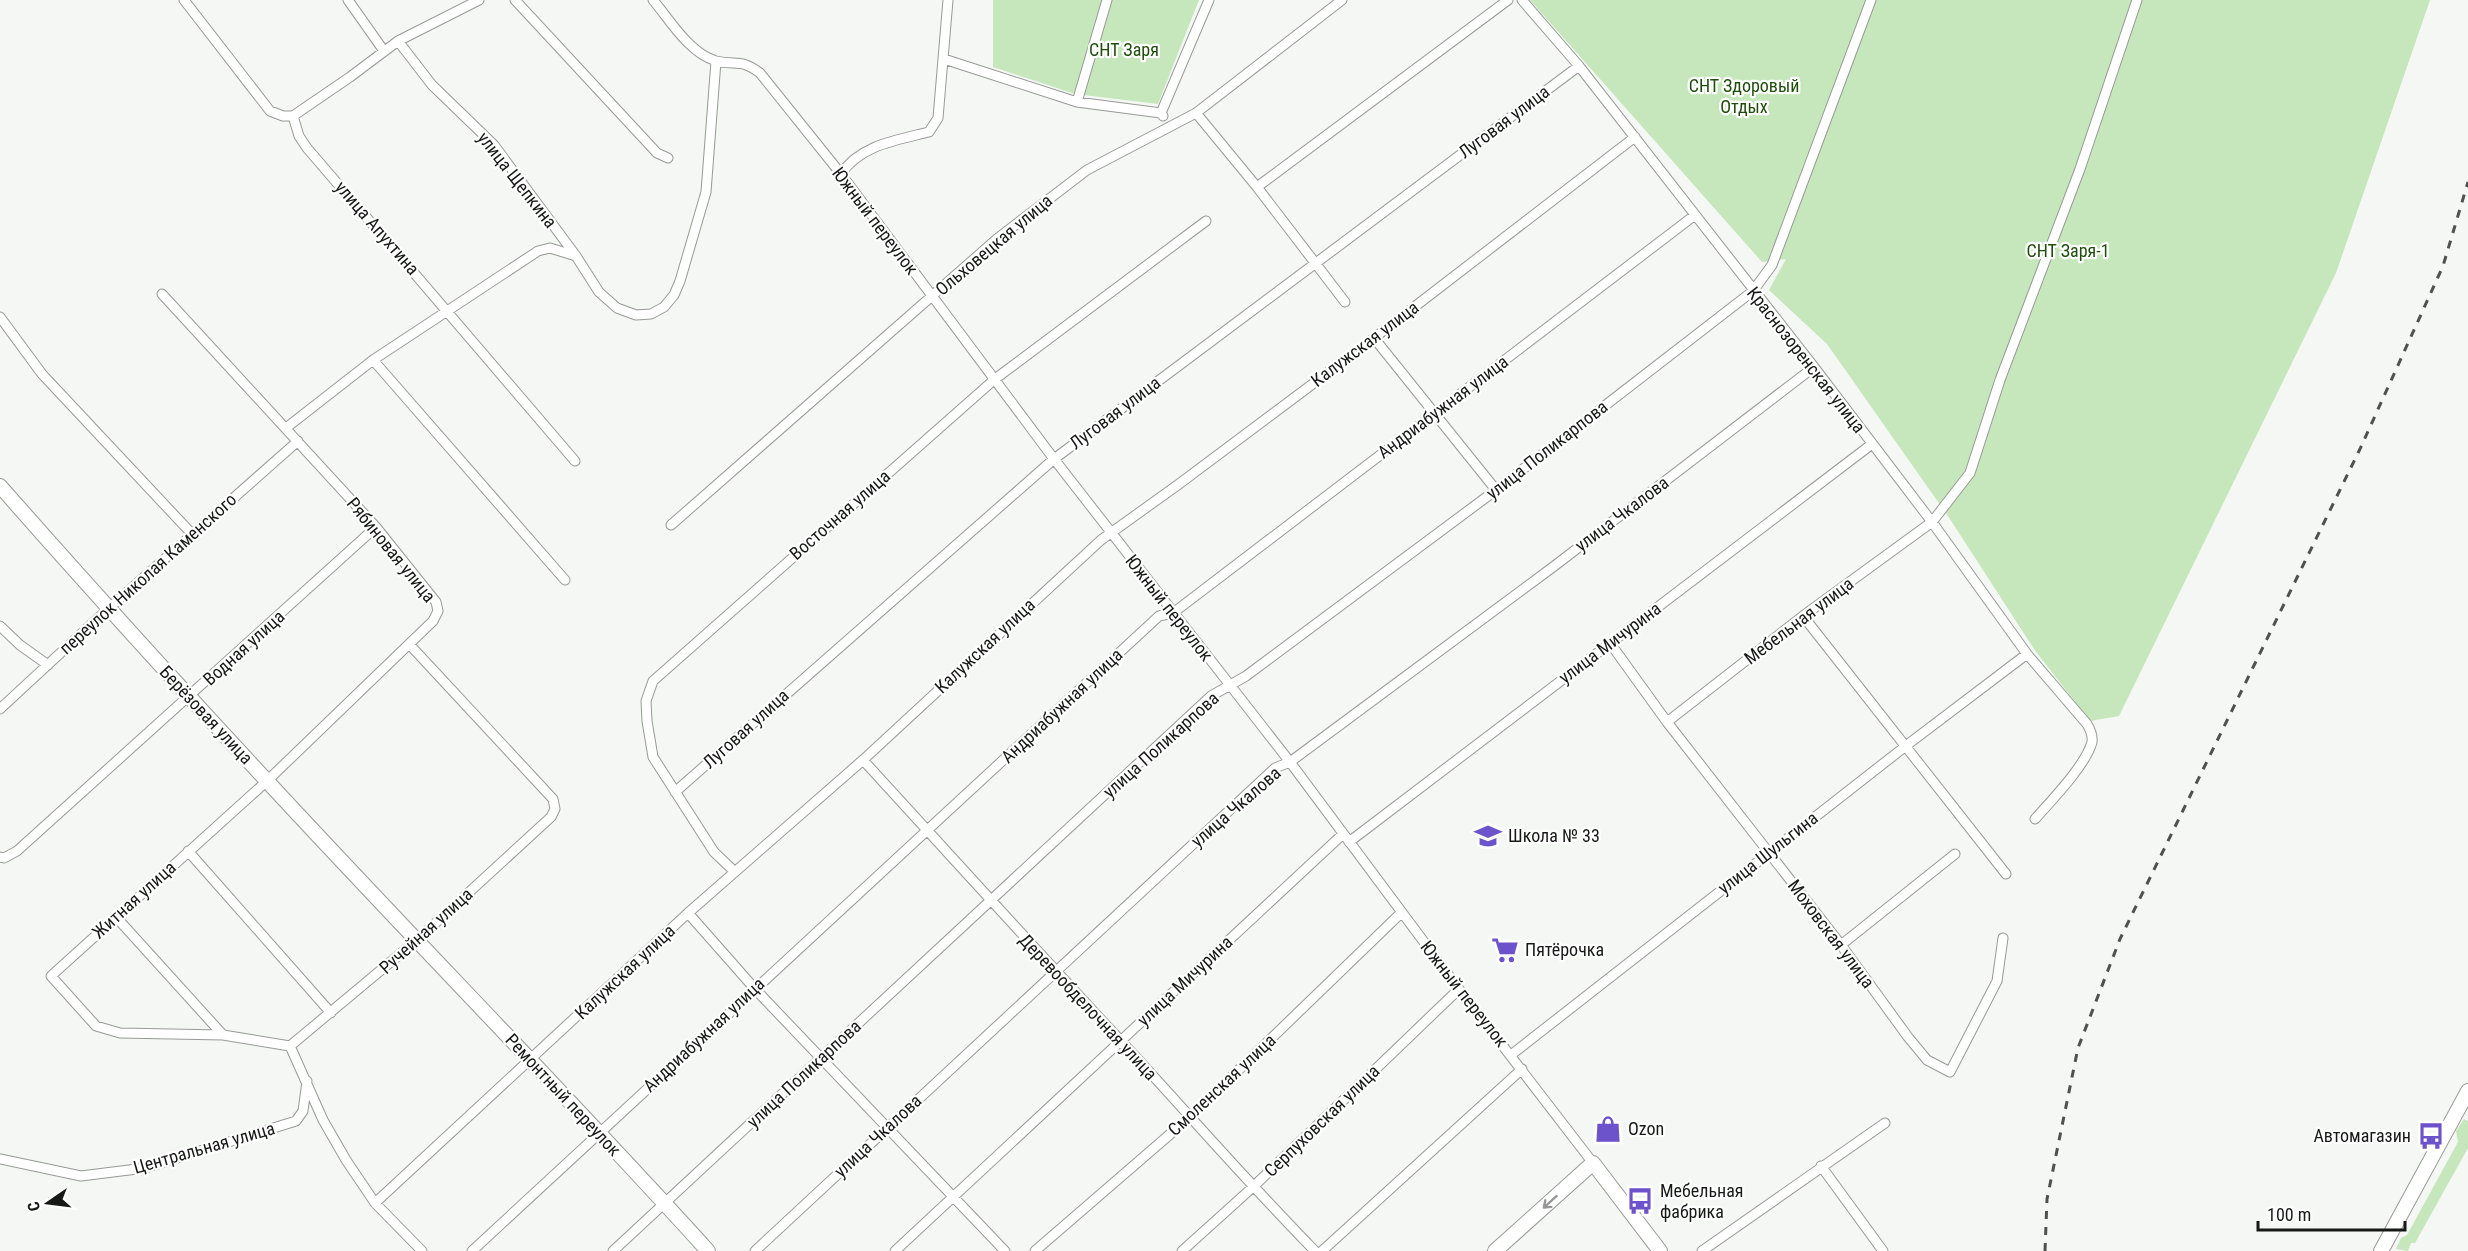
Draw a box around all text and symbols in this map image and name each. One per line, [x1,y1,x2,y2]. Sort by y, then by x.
park label: СНТ Заря [1089,39,1159,60]
park label: СНТ Здоровый Отдых [1689,75,1799,117]
street label: Луговая улица [1454,81,1553,163]
street label: улица Щепкина [473,128,561,232]
street label: Южный переулок [828,163,923,279]
street label: улица Апухтина [331,177,424,279]
street label: Ольховецкая улица [931,190,1056,300]
park label: СНТ Заря-1 [2026,240,2110,261]
street label: Краснозоренская улица [1743,283,1870,437]
street label: Калужская улица [1307,296,1423,391]
street label: Андриабужная улица [1373,351,1512,463]
street label: Луговая улица [1065,372,1164,454]
street label: улица Поликарпова [1482,396,1612,503]
street label: Восточная улица [785,465,894,564]
street label: улица Чкалова [1571,472,1673,556]
street label: переулок Николая Каменского [55,489,240,659]
street label: Рябиновая улица [343,493,440,606]
street label: Южный переулок [1121,550,1218,665]
street label: Мебельная улица [1740,573,1857,668]
street label: Калужская улица [930,594,1039,697]
street label: улица Мичурина [1555,597,1665,688]
street label: Водная улица [199,606,289,690]
street label: Андриабужная улица [997,644,1127,767]
street label: Берёзовая улица [155,661,257,768]
street label: Луговая улица [698,685,793,773]
street label: улица Поликарпова [1099,687,1223,802]
street label: улица Чкалова [1187,762,1285,851]
street label: улица Шульгина [1714,807,1822,898]
school or university icon: Школа № 33 [1473,821,1503,851]
place label: Школа № 33 [1508,825,1600,846]
street label: Житная улица [88,857,180,943]
street label: Моховская улица [1784,875,1879,992]
street label: Ручейная улица [375,883,477,978]
street label: Калужская улица [570,920,679,1023]
street label: Деревообделочная улица [1015,929,1162,1084]
street label: улица Мичурина [1133,931,1237,1030]
supermarket icon: Пятёрочка [1490,935,1520,965]
street label: Южный переулок [1416,936,1513,1051]
place label: Пятёрочка [1525,939,1604,960]
street label: Андриабужная улица [639,973,769,1096]
street label: улица Поликарпова [742,1015,865,1132]
street label: Ремонтный переулок [501,1029,626,1160]
street label: Смоленская улица [1163,1029,1280,1140]
street label: Серпуховская улица [1260,1060,1384,1181]
street label: улица Чкалова [830,1090,926,1181]
shop icon: Ozon [1593,1114,1623,1144]
street label: Центральная улица [131,1117,277,1178]
place label: Ozon [1628,1118,1664,1139]
bus stop icon: Автомагазин [2416,1121,2446,1151]
place label: Автомагазин [2313,1125,2411,1146]
north arrow [18,1173,78,1233]
place label: Мебельная фабрика [1660,1180,1743,1222]
bus stop icon: Мебельная фабрика [1625,1186,1655,1216]
scale bar [2258,1194,2405,1232]
one-way arrow [1543,1195,1558,1209]
text: С [24,1200,44,1213]
text: 100 m [2267,1204,2311,1225]

